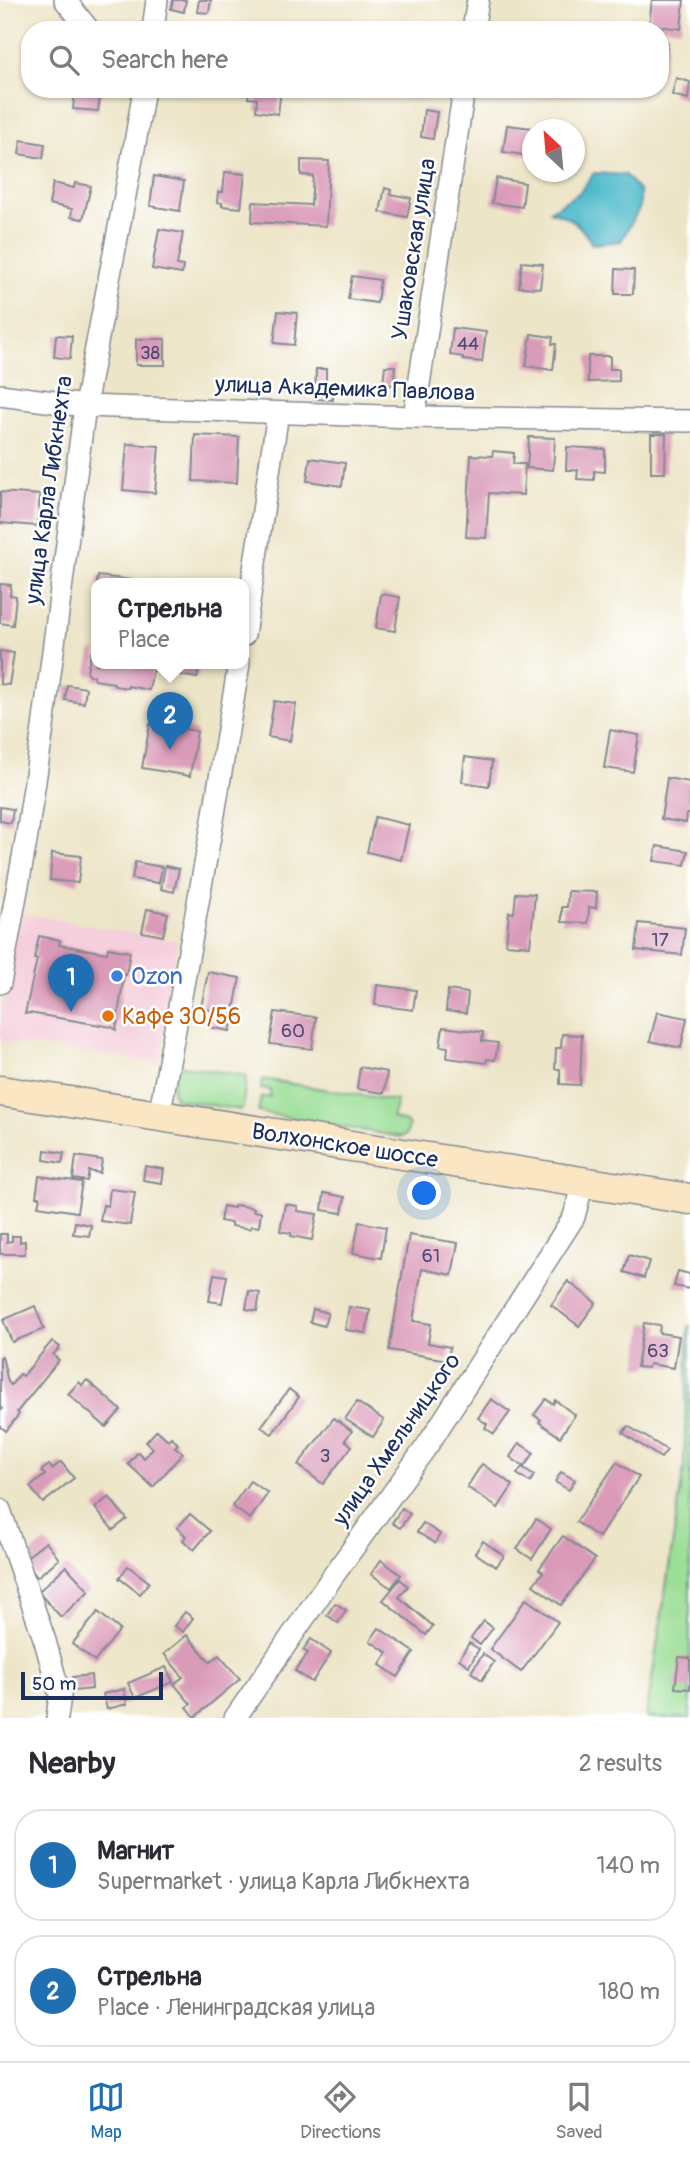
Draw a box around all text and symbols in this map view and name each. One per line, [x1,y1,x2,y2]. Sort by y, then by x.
search box [21,21,669,98]
icon: search [45,41,83,79]
text: Search here [101,44,228,76]
north arrow [522,119,585,182]
street label: Ушаковская улица [385,156,442,342]
house number: 44 [457,332,479,356]
house number: 38 [140,341,160,365]
street label: улица Академика Павлова [214,369,475,408]
street label: улица Карла Либкнехта [18,374,79,607]
popup [91,578,249,669]
text: Стрельна [118,593,222,625]
text: Place [118,625,169,654]
pin: 2 [147,692,193,750]
house number: 17 [651,928,669,952]
pin: 1 [48,954,94,1012]
place label: Ozon [131,962,183,991]
marker: Ozon [109,968,125,984]
place label: Кафе 30/56 [122,1002,241,1031]
marker: Кафе 30/56 [100,1008,116,1024]
house number: 60 [281,1019,305,1043]
street label: Волхонское шоссе [250,1116,441,1175]
your location [407,1176,441,1210]
house number: 61 [422,1244,440,1268]
house number: 63 [647,1339,669,1363]
street label: улица Хмельницкого [325,1347,467,1532]
house number: 3 [320,1444,330,1468]
scale bar [21,1669,163,1701]
text: 50 m [32,1672,76,1696]
text: Nearby [28,1745,115,1782]
text: 2 results [579,1749,662,1778]
text: Магнит [97,1835,174,1867]
text: 1 [49,1851,58,1880]
text: 140 m [597,1851,660,1880]
text: Supermarket · улица Карла Либкнехта [97,1867,470,1896]
text: Стрельна [97,1961,202,1993]
text: 2 [47,1977,59,2006]
text: 180 m [598,1977,660,2006]
text: Place · Ленинградская улица [97,1993,375,2022]
tab: Map [87,2078,125,2144]
tab: Directions [300,2078,381,2144]
tab: Saved [555,2078,603,2144]

